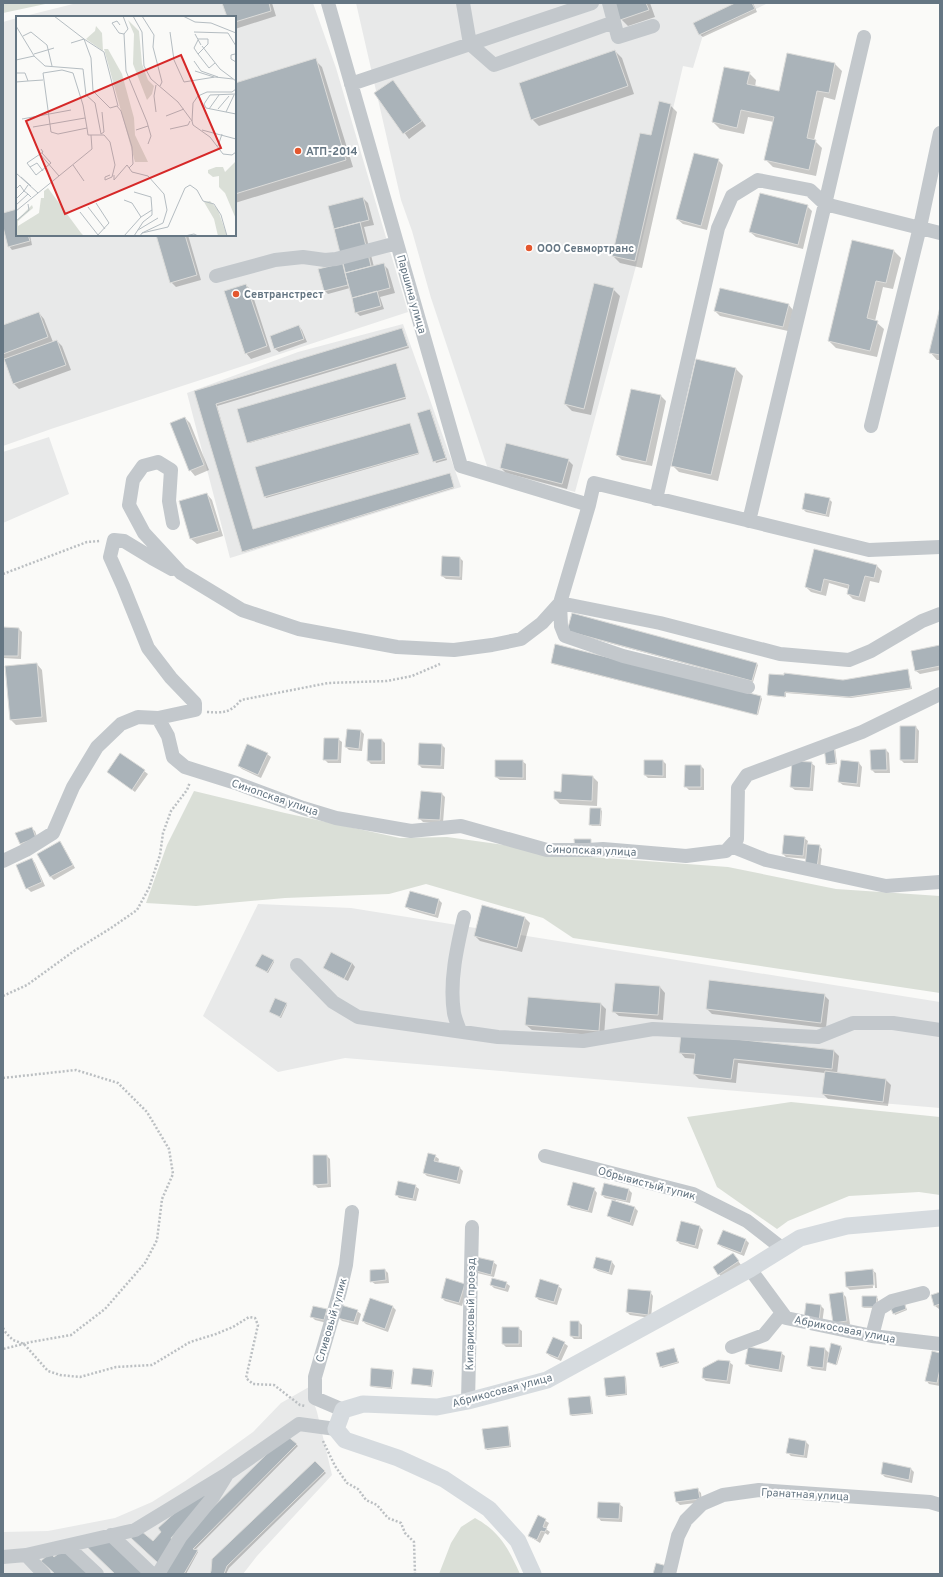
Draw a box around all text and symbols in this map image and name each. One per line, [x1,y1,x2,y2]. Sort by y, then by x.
inset map [16,16,236,236]
place label: АТП-2014 [306,145,358,159]
marker: АТП-2014 [293,146,303,156]
place label: ООО Севмортранс [537,242,634,256]
marker: ООО Севмортранс [524,243,534,253]
street label: Паршина улица [393,253,429,336]
place label: Севтранстрест [244,288,324,302]
marker: Севтранстрест [231,289,241,299]
street label: Синопская улица [229,777,320,819]
street label: Синопская улица [545,842,637,860]
street label: Обрывистый тупик [596,1164,697,1204]
street label: Кипарисовый проезд [463,1258,479,1370]
street label: Сливовый тупик [313,1277,351,1364]
street label: Абрикосовая улица [793,1313,897,1347]
street label: Абрикосовая улица [451,1371,554,1411]
street label: Гранатная улица [761,1486,849,1504]

